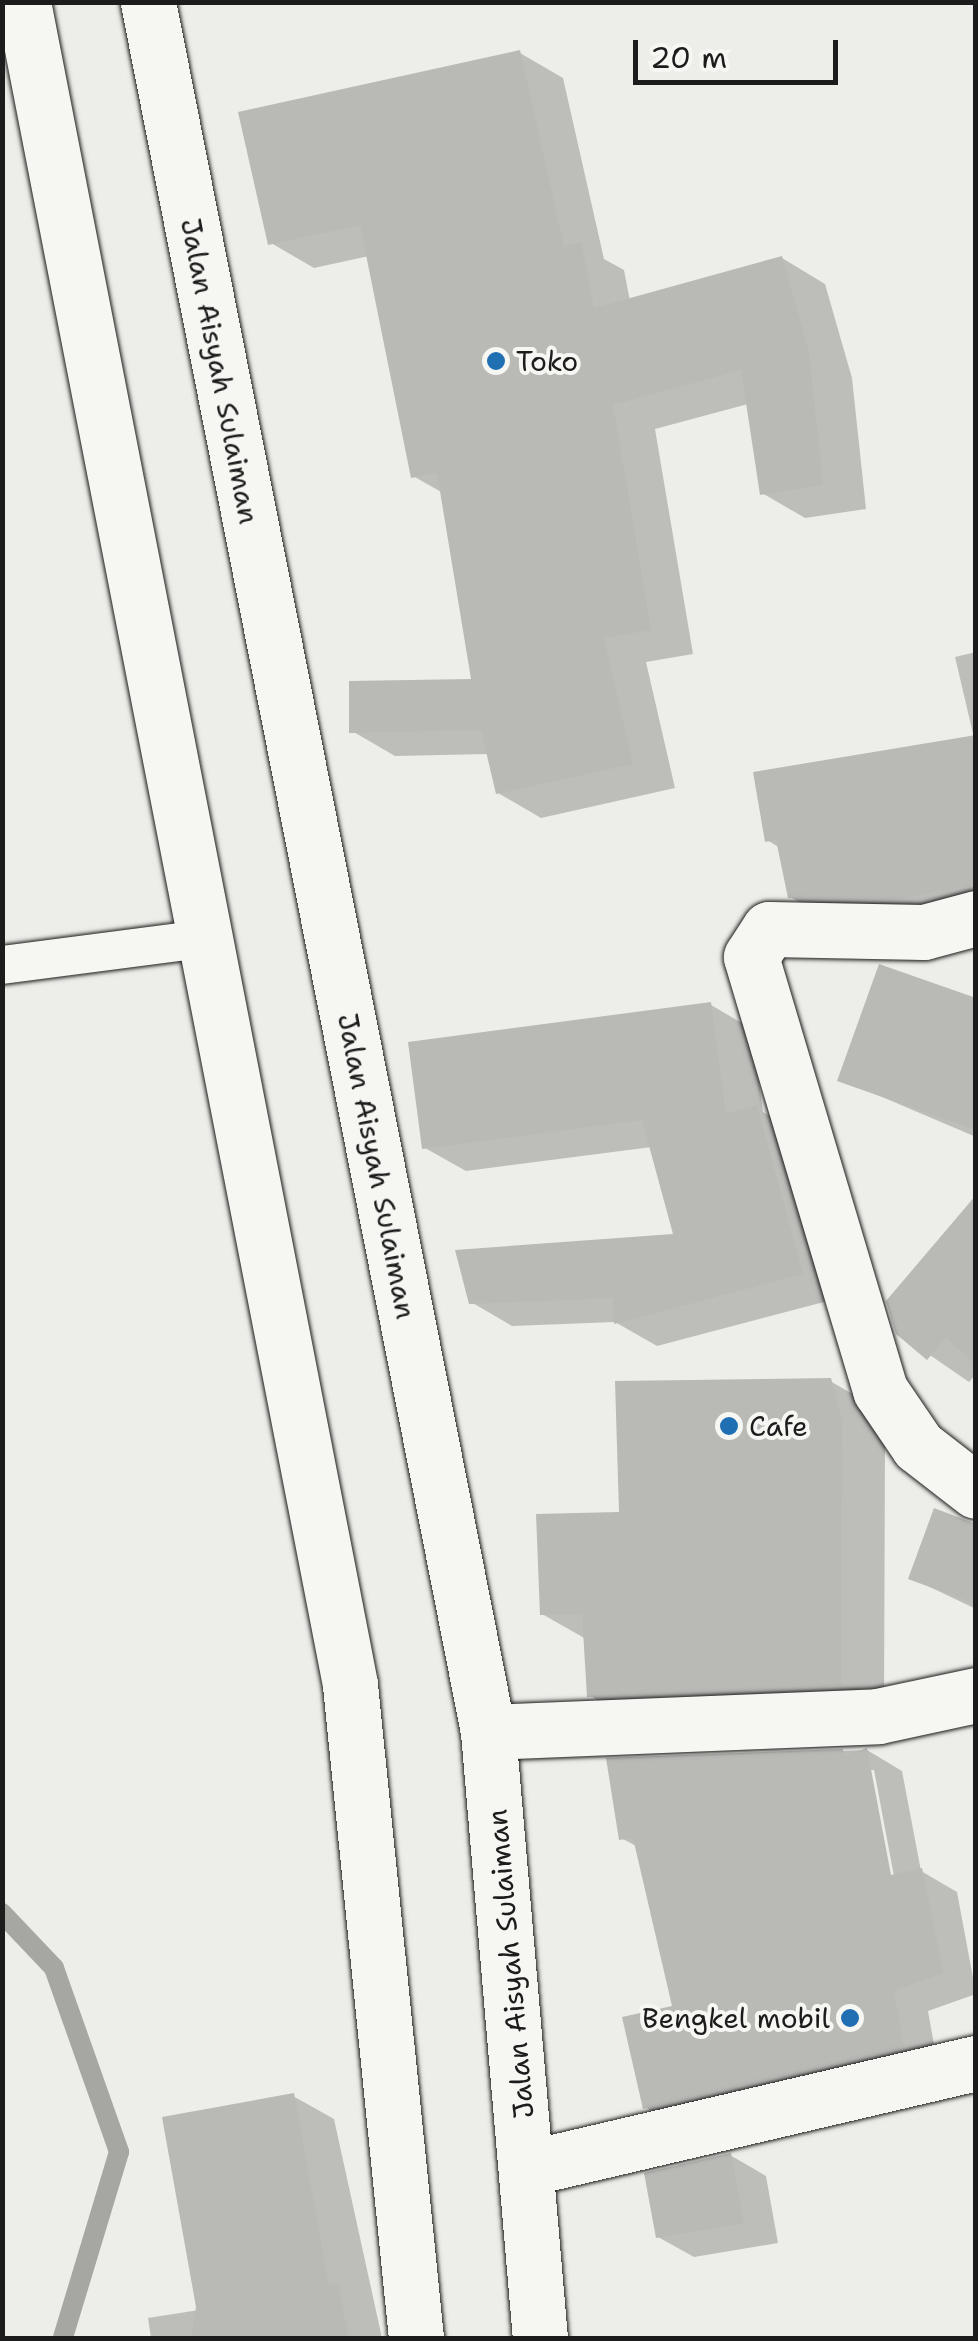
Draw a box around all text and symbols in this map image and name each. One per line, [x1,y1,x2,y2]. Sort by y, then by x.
scale bar [638,20,843,82]
text: 20 m [650,37,727,78]
street label: Jalan Aisyah Sulaiman [174,215,266,527]
place label: Toko [516,344,578,378]
marker: Toko [485,350,507,372]
street label: Jalan Aisyah Sulaiman [331,1010,423,1322]
place label: Cafe [749,1409,808,1443]
marker: Cafe [718,1415,740,1437]
street label: Jalan Aisyah Sulaiman [480,1808,540,2120]
place label: Bengkel mobil [642,2001,830,2035]
marker: Bengkel mobil [839,2007,861,2029]

